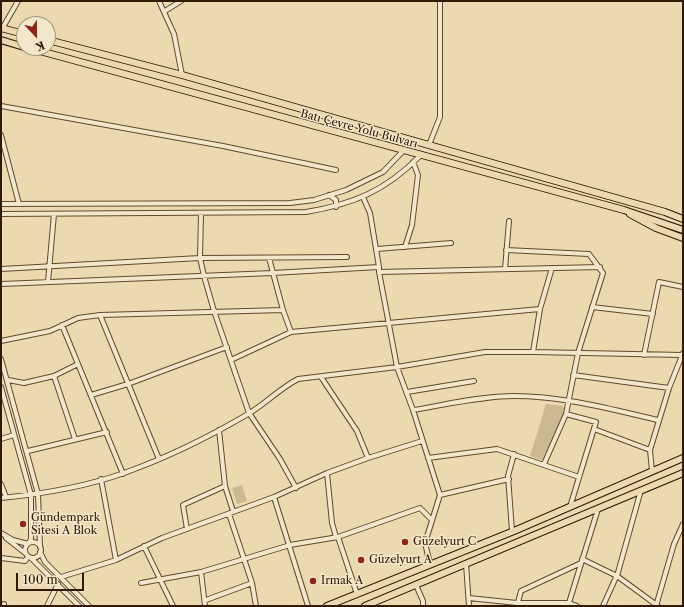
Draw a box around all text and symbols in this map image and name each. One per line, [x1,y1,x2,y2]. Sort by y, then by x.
north arrow [16,16,56,56]
text: K [33,38,47,54]
street label: Batı Çevre Yolu Bulvarı [299,107,419,151]
place label: Gündempark Sitesi A Blok [31,511,100,537]
marker: Gündempark Sitesi A Blok [18,519,28,529]
place label: Güzelyurt C [413,535,476,549]
marker: Güzelyurt C [400,537,410,547]
place label: Güzelyurt A [369,553,432,567]
marker: Güzelyurt A [356,555,366,565]
scale bar [18,565,86,591]
text: 100 m [23,572,58,587]
place label: Irmak A [321,574,363,588]
marker: Irmak A [308,576,318,586]

